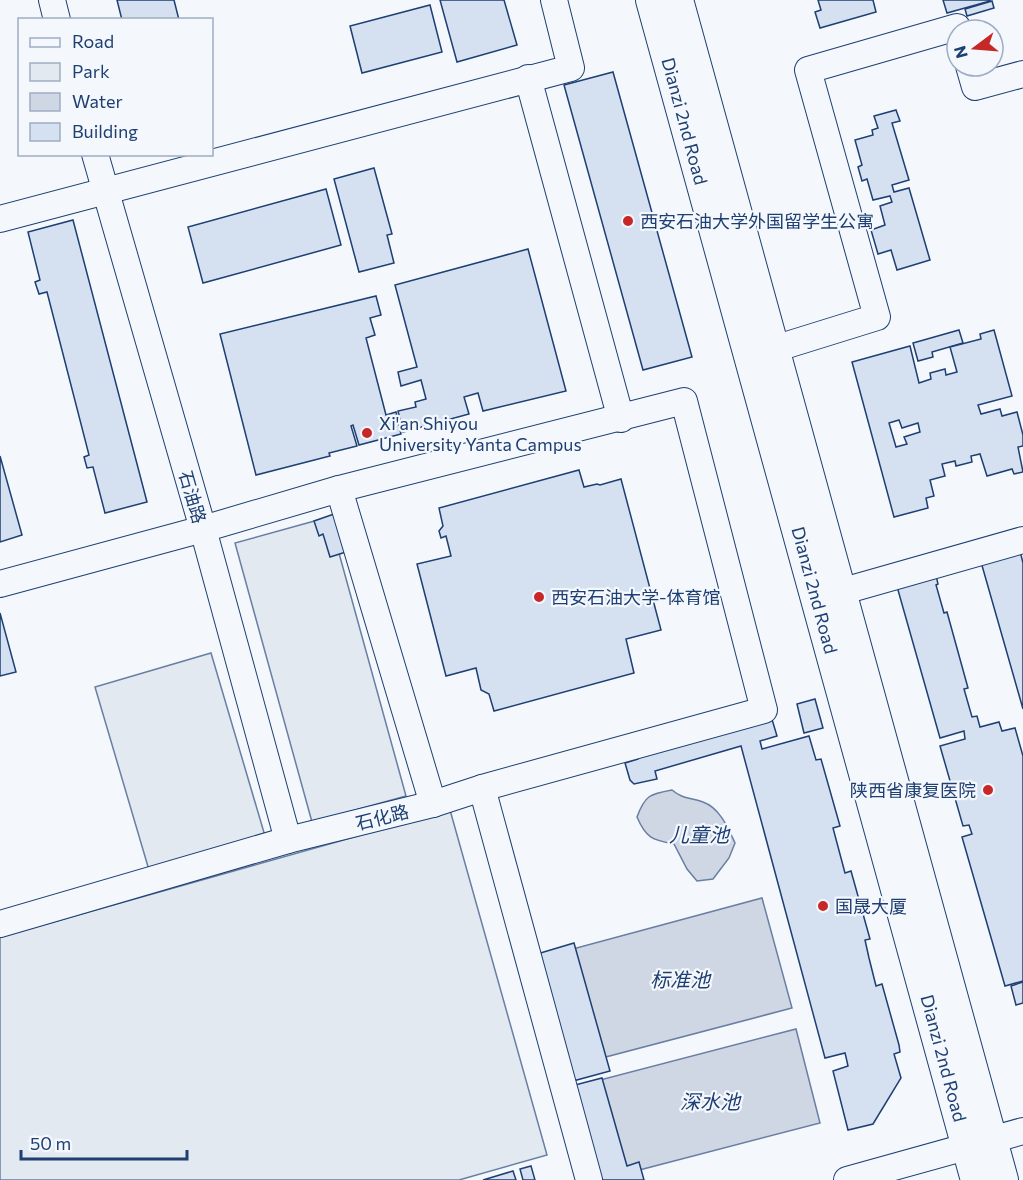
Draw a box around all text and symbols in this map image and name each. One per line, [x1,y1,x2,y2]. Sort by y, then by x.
legend [18,18,213,156]
north arrow [945,18,1005,78]
text: Road [72,30,114,52]
text: N [949,44,971,61]
street label: Dianzi 2nd Road [657,55,713,187]
text: Park [72,60,110,82]
text: Water [72,90,123,112]
text: Building [72,120,138,142]
place label: 西安石油大学外国留学生公寓 [640,210,874,232]
marker: 西安石油大学外国留学生公寓 [621,214,635,228]
place label: Xi'an Shiyou University Yanta Campus [379,412,582,455]
marker: Xi'an Shiyou University Yanta Campus [360,426,374,440]
street label: 石油路 [175,468,211,526]
street label: Dianzi 2nd Road [787,524,843,656]
place label: 西安石油大学-体育馆 [551,586,721,608]
marker: 西安石油大学-体育馆 [532,590,546,604]
place label: 陕西省康复医院 [850,779,976,801]
marker: 陕西省康复医院 [981,783,995,797]
street label: 石化路 [353,800,411,834]
water label: 儿童池 [669,822,731,846]
place label: 国晟大厦 [835,895,907,917]
marker: 国晟大厦 [816,899,830,913]
water label: 标准池 [650,967,712,991]
street label: Dianzi 2nd Road [916,992,972,1124]
water label: 深水池 [680,1089,742,1113]
scale bar [21,1123,188,1161]
text: 50 m [30,1132,71,1154]

